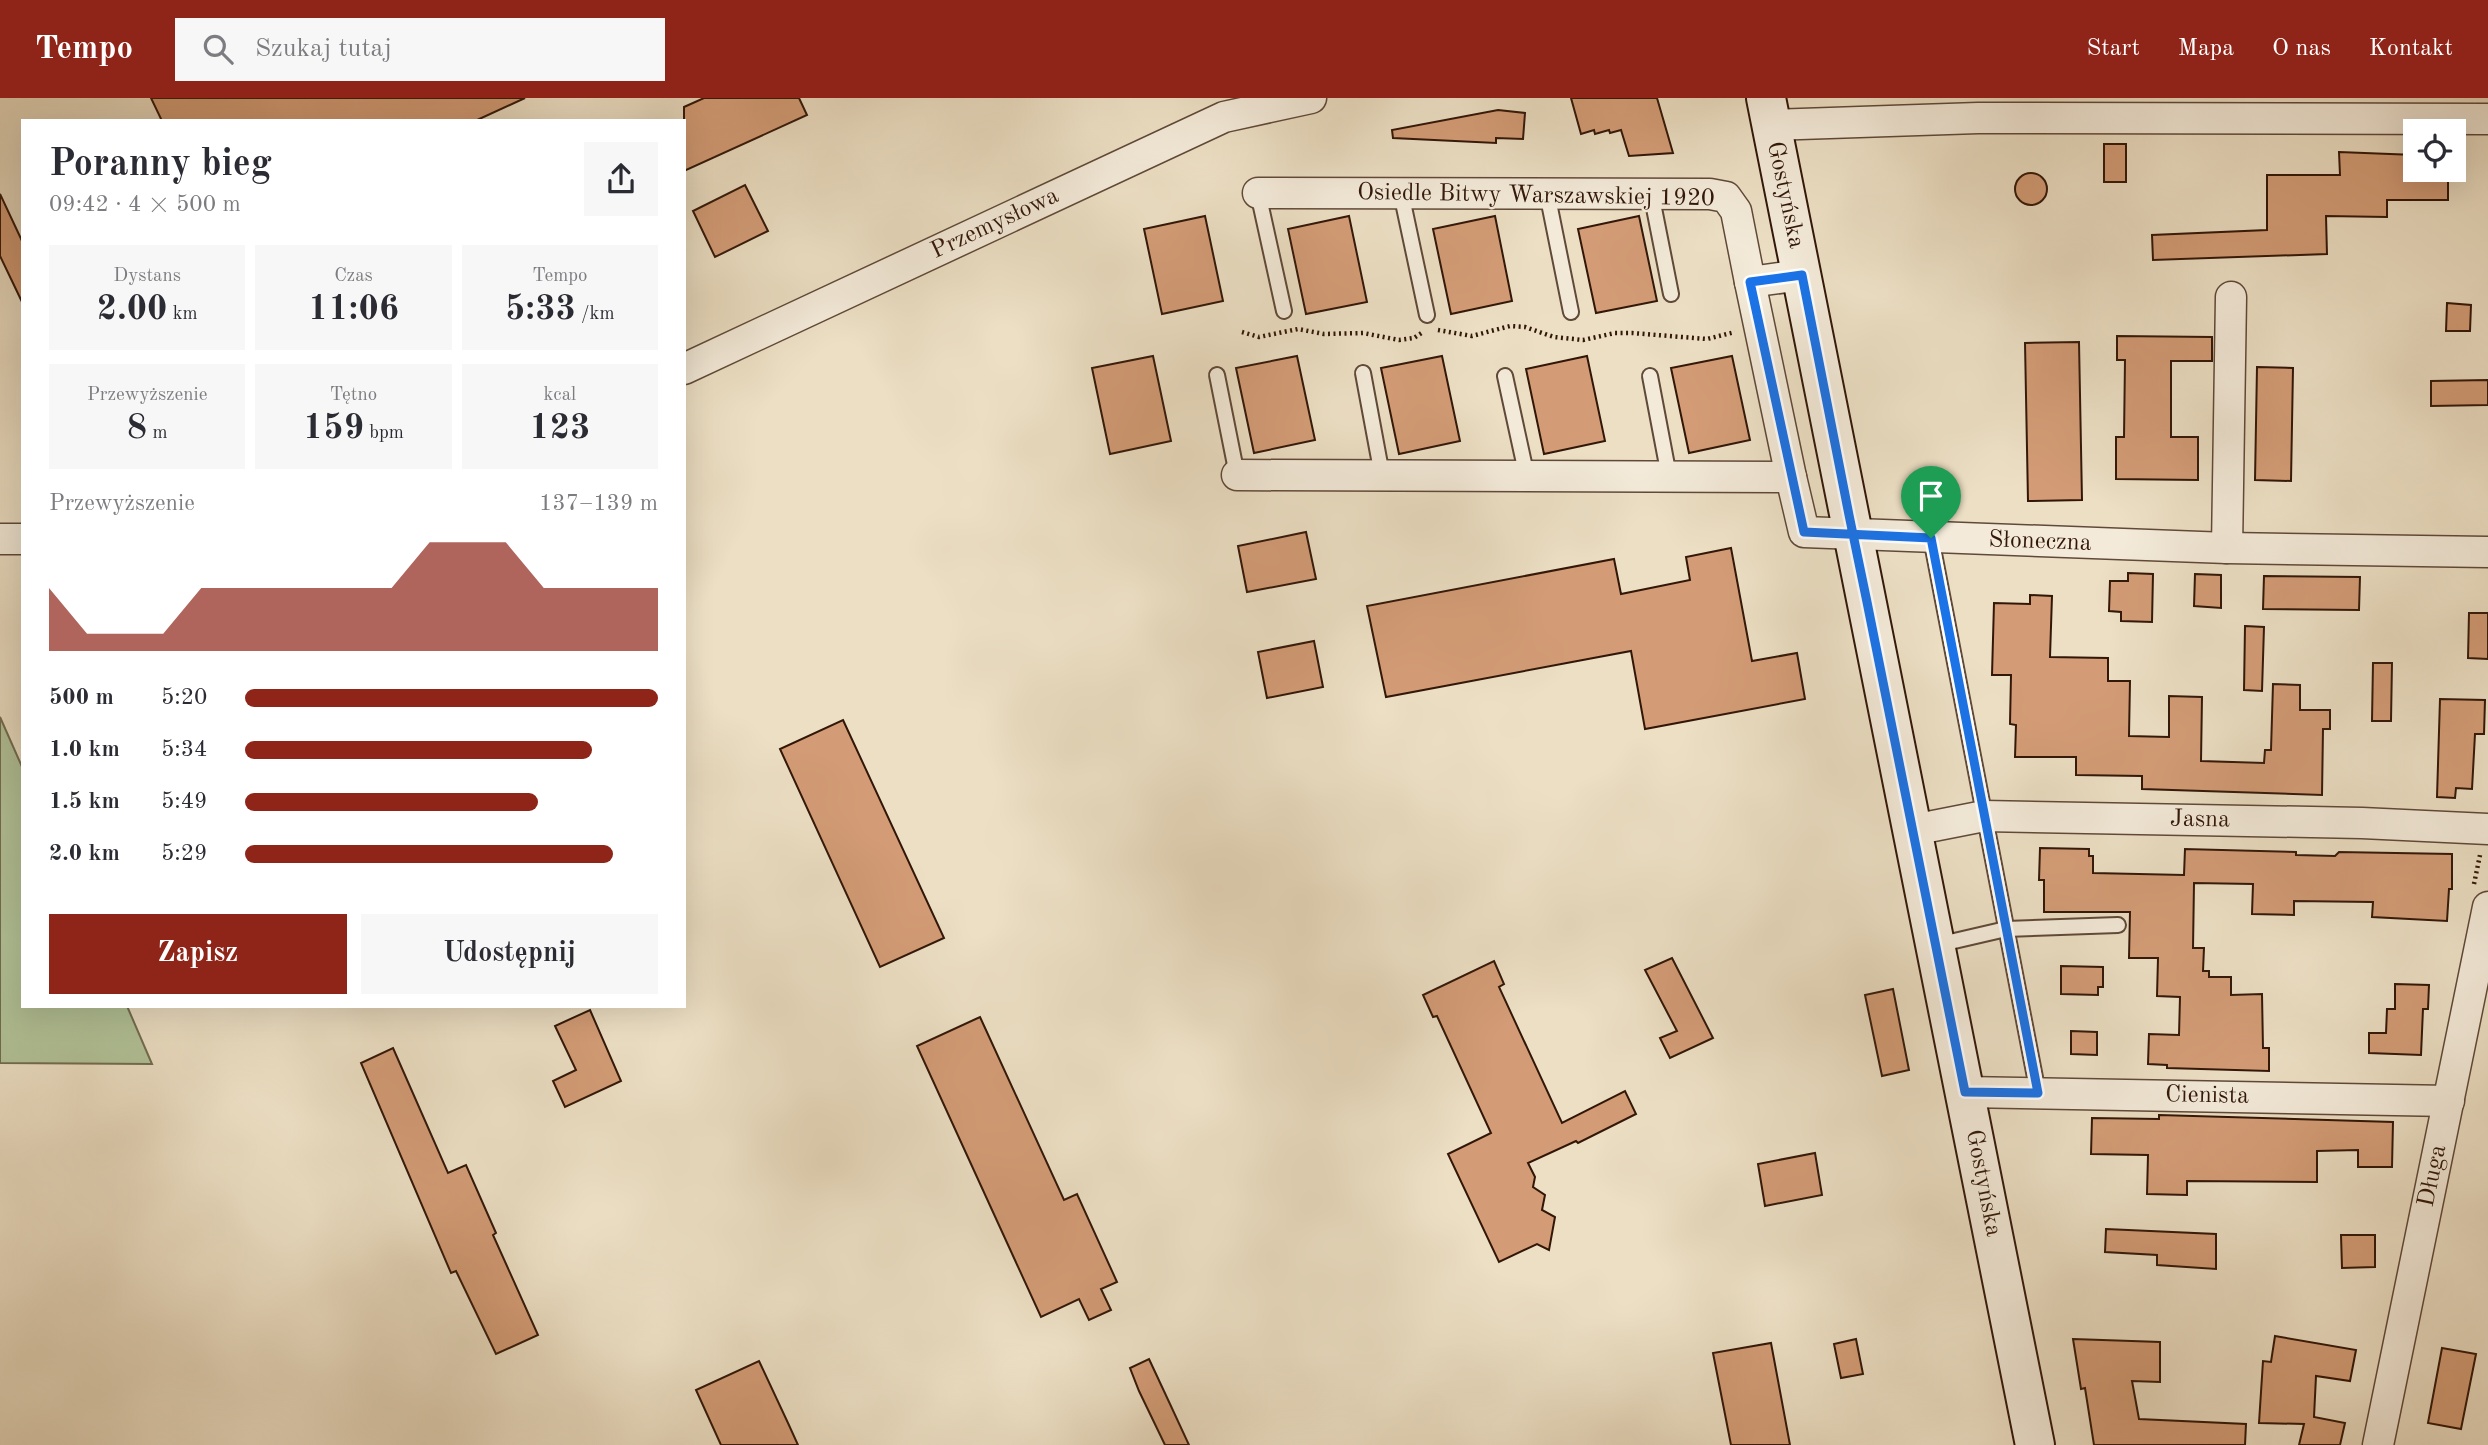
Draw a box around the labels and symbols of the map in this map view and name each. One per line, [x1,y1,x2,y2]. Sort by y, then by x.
street label: Gostyńska [1762,139,1808,251]
street label: Osiedle Bitwy Warszawskiej 1920 [1357,181,1715,211]
street label: Przemysłowa [927,184,1063,264]
pin [1901,466,1961,538]
street label: Słoneczna [1988,528,2092,556]
street label: Jasna [2170,807,2230,833]
street label: Cienista [2165,1083,2249,1109]
street label: Gostyńska [1961,1127,2005,1239]
street label: Długa [2415,1143,2451,1209]

